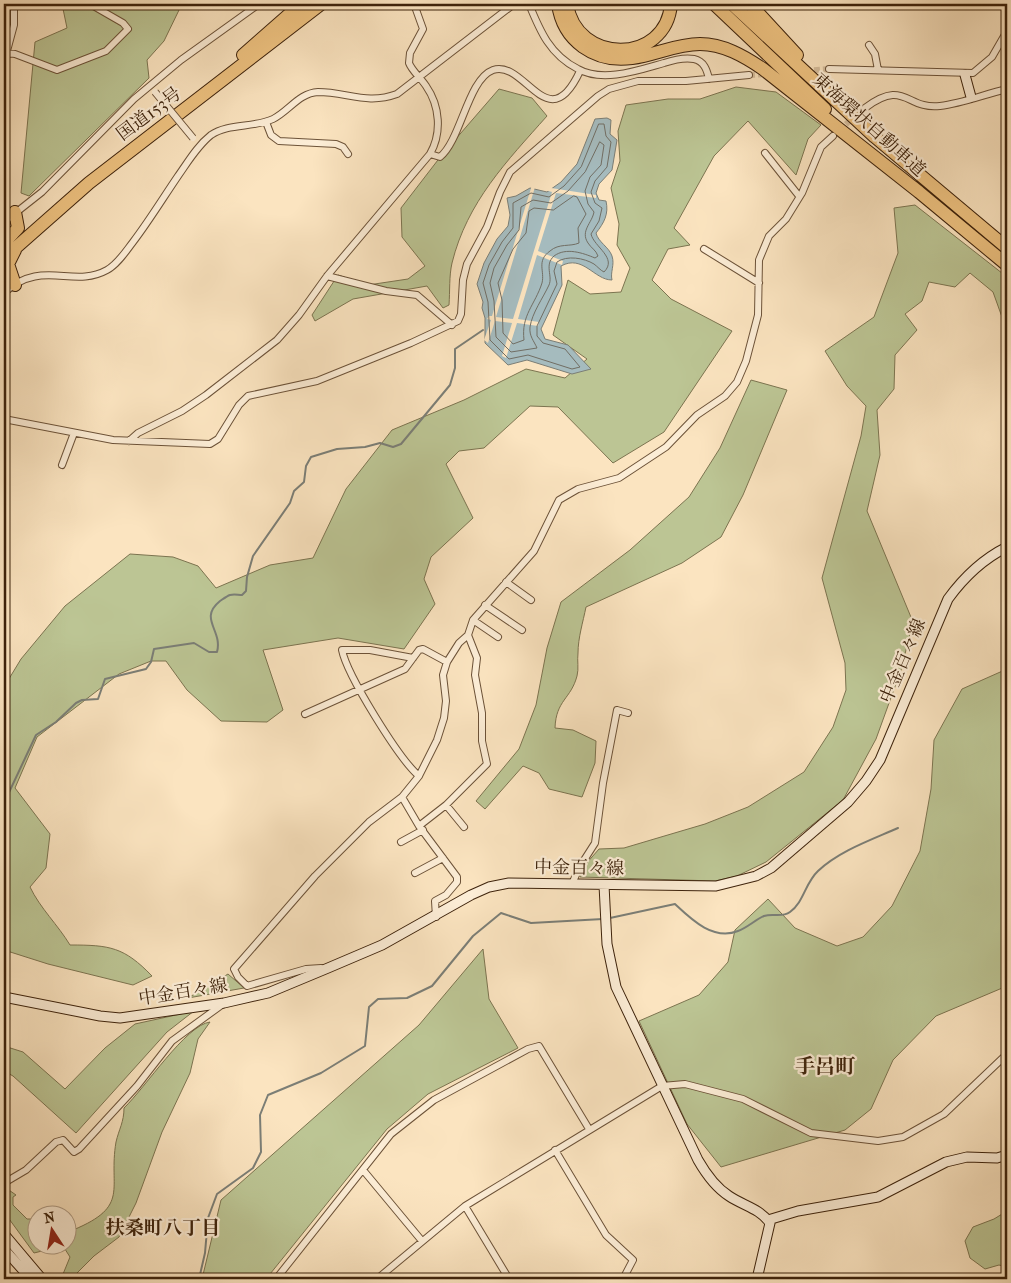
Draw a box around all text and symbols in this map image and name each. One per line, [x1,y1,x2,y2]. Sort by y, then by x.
street label: 東海環状自動車道 [808,69,930,181]
street label: 国道153号 [113,83,185,145]
street label: 中金百々線 [876,615,930,707]
street label: 中金百々線 [534,857,624,879]
street label: 中金百々線 [137,975,229,1009]
district label: 手呂町 [795,1055,856,1078]
north arrow [28,1206,78,1256]
text: N [42,1208,57,1227]
district label: 扶桑町八丁目 [106,1217,220,1239]

